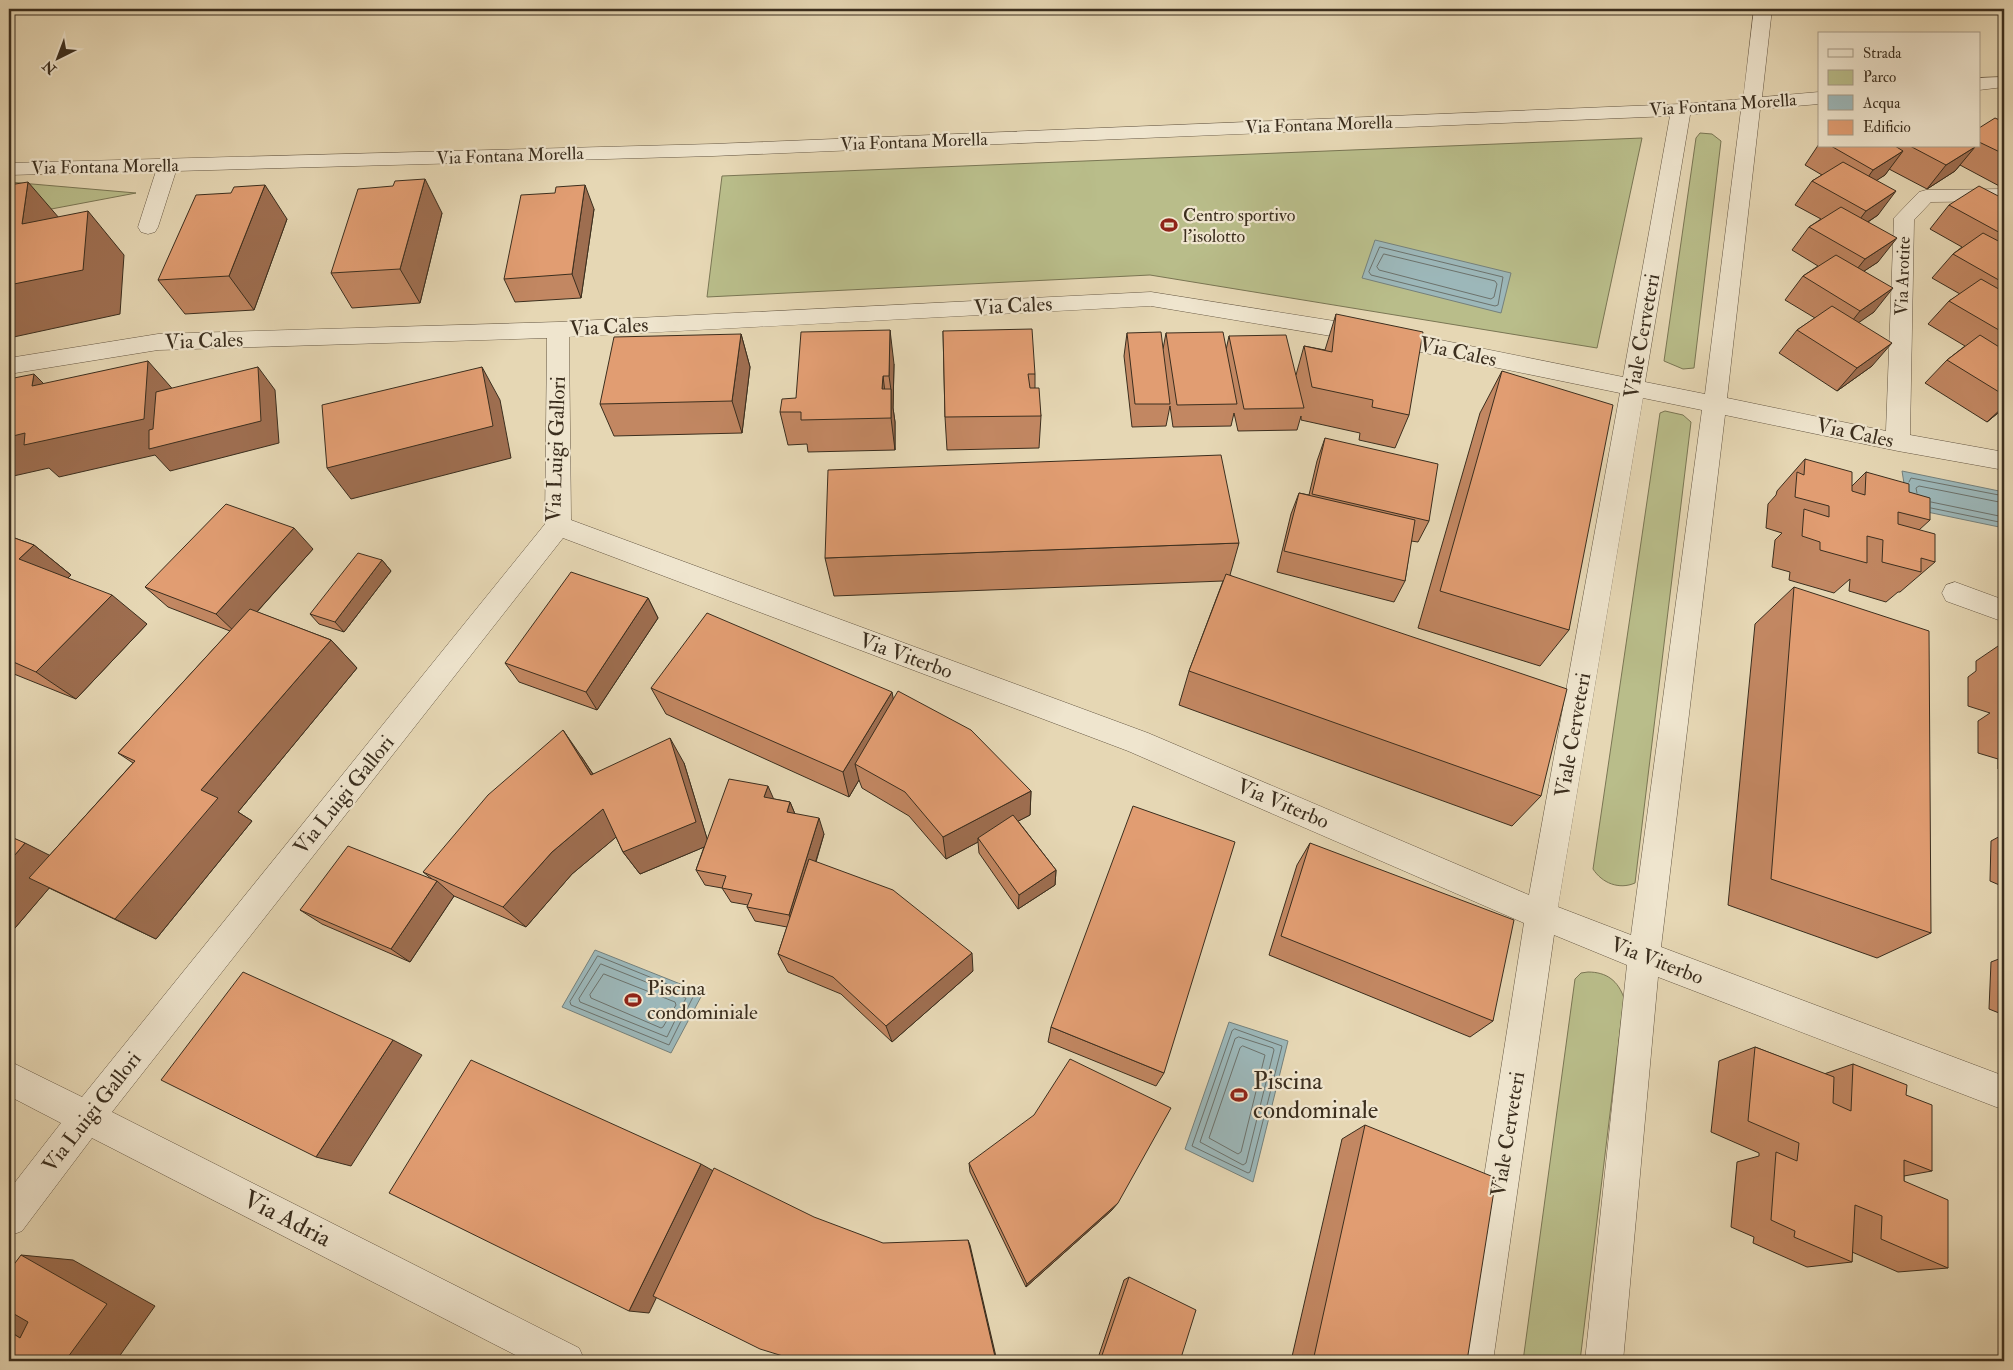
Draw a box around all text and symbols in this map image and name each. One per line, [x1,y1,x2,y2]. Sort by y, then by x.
north arrow [32,32,82,82]
legend [1818,32,1980,148]
text: Strada [1863,44,1902,63]
text: N [39,56,61,78]
text: Parco [1863,68,1896,87]
street label: Via Fontana Morella [1649,88,1798,122]
text: Acqua [1862,94,1901,113]
street label: Via Fontana Morella [1245,111,1394,139]
text: Edificio [1863,118,1911,137]
street label: Via Fontana Morella [840,128,989,156]
street label: Via Fontana Morella [436,142,585,170]
street label: Via Fontana Morella [31,154,180,180]
place label: Centro sportivo l'isolotto [1183,204,1296,248]
sports icon: Centro sportivo l'isolotto [1159,215,1179,235]
street label: Via Arotite [1890,236,1916,316]
street label: Viale Cerveteri [1618,271,1666,401]
street label: Via Cales [973,290,1053,322]
street label: Via Cales [569,311,649,343]
street label: Via Cales [164,326,244,356]
street label: Via Cales [1417,331,1499,373]
street label: Via Luigi Gallori [540,375,572,522]
street label: Via Cales [1814,412,1896,454]
street label: Via Viterbo [856,627,956,685]
street label: Viale Cerveteri [1549,670,1597,800]
street label: Via Luigi Gallori [288,729,401,860]
street label: Via Viterbo [1233,773,1333,835]
street label: Via Viterbo [1607,931,1707,991]
place label: Piscina condominiale [647,975,758,1026]
sports icon: Piscina condominiale [623,990,643,1010]
street label: Via Luigi Gallori [36,1046,148,1178]
place label: Piscina condominale [1253,1066,1378,1126]
street label: Viale Cerveteri [1485,1069,1531,1198]
sports icon: Piscina condominale [1229,1085,1249,1105]
street label: Via Adria [238,1184,337,1255]

